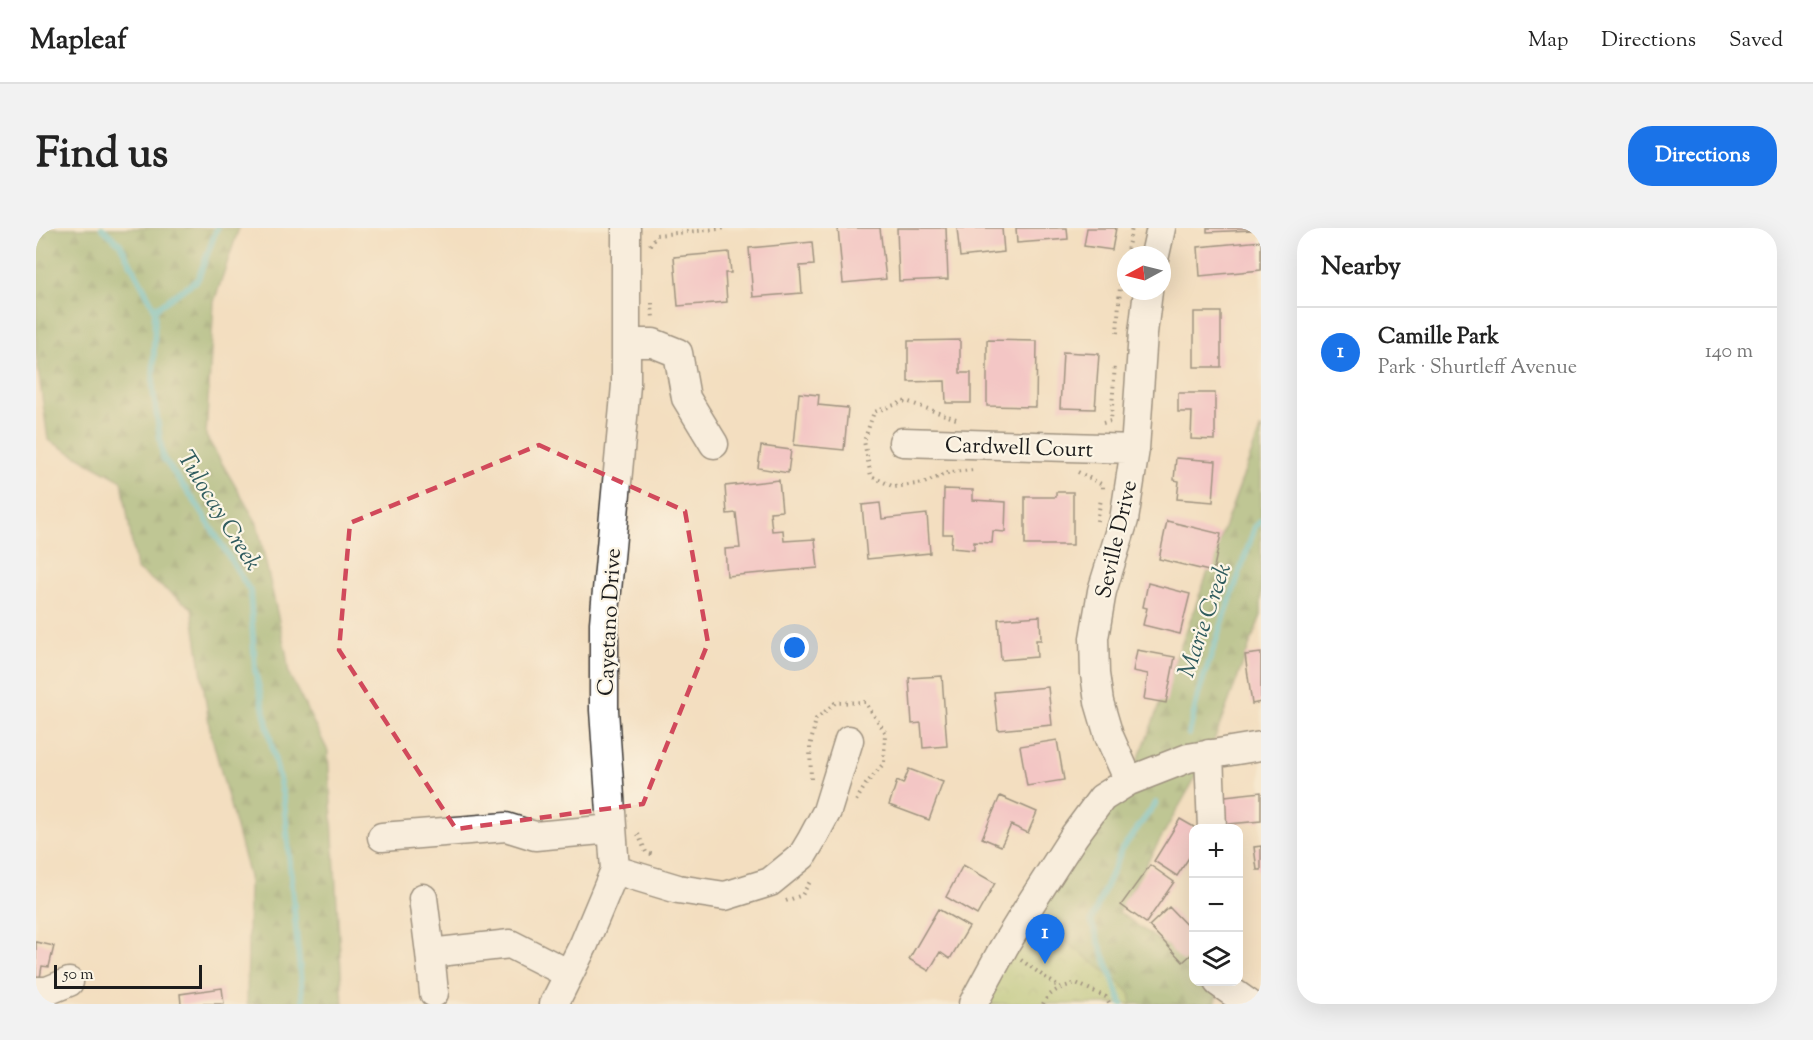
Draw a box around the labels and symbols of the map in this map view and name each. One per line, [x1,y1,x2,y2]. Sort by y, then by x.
north arrow [1117,246,1171,300]
street label: Cardwell Court [944,430,1094,468]
water label: Tulocay Creek [168,444,269,578]
street label: Seville Drive [1089,477,1147,602]
street label: Cayetano Drive [591,547,631,697]
water label: Marie Creek [1170,559,1241,682]
your location [780,633,809,662]
pin: 1 [1026,914,1064,964]
scale bar [54,962,202,990]

